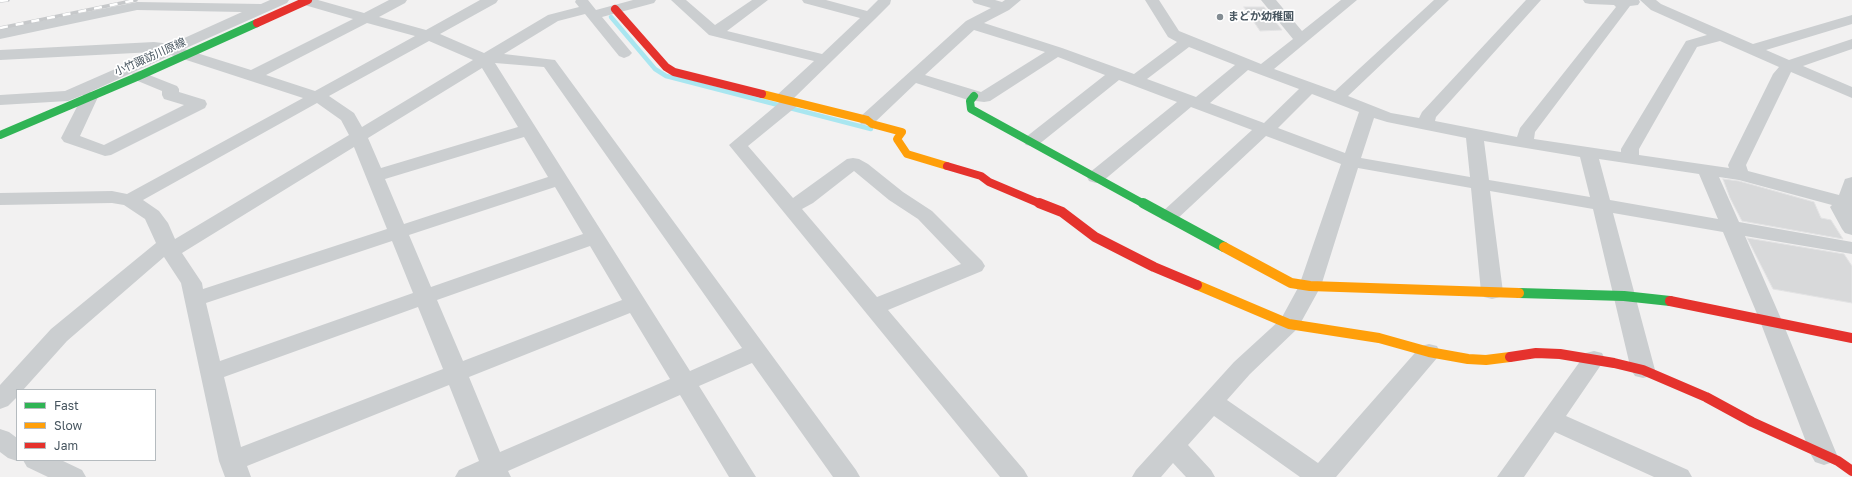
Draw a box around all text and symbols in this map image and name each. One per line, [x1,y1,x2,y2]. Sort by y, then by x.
place label: まどか幼稚園 [1228,10,1294,24]
marker: まどか幼稚園 [1215,12,1225,22]
street label: 小竹諏訪川原線 [112,35,188,79]
legend [16,389,156,461]
text: Fast [54,398,79,413]
text: Slow [54,418,82,433]
text: Jam [54,438,78,453]

